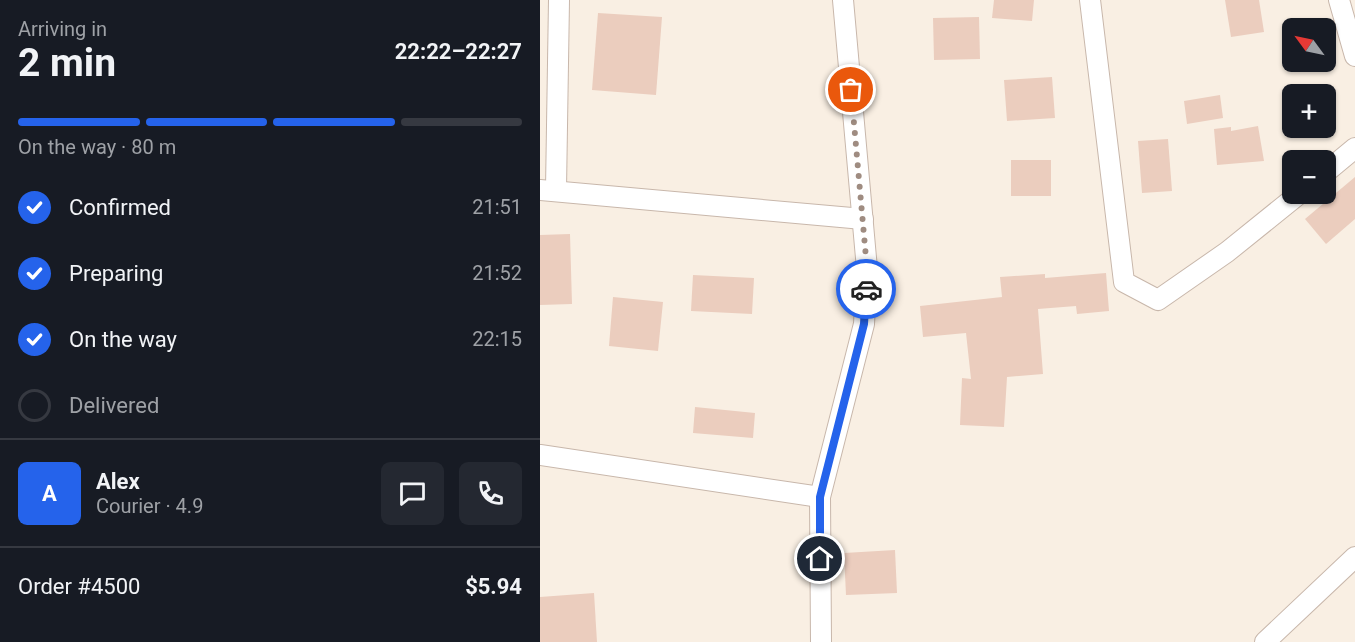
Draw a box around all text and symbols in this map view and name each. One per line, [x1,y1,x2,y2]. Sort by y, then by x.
text: Arriving in [18,17,107,41]
north arrow [1282,18,1336,72]
map controls [1282,18,1336,204]
text: 22:22–22:27 [395,39,522,64]
text: 2 min [18,40,116,86]
pin [825,64,876,115]
icon: bag [834,73,867,106]
button: + [1282,84,1336,138]
text: On the way · 80 m [18,135,176,159]
button: − [1282,150,1336,204]
icon: check [18,191,51,224]
text: Confirmed [69,195,171,220]
text: 21:51 [472,195,522,219]
icon: check [18,257,51,290]
courier [836,259,896,319]
text: Preparing [69,261,163,286]
text: 21:52 [472,261,522,285]
icon: car [850,273,883,306]
icon: check [18,323,51,356]
text: On the way [69,327,177,352]
text: 22:15 [472,327,522,351]
text: Delivered [69,393,159,418]
button: chat [381,462,444,525]
button: phone [459,462,522,525]
text: Alex [96,469,140,494]
text: A [42,481,57,506]
text: Courier · 4.9 [96,494,203,518]
pin [794,533,845,584]
icon: home [803,542,836,575]
text: Order #4500 [18,574,140,599]
text: $5.94 [465,574,522,599]

